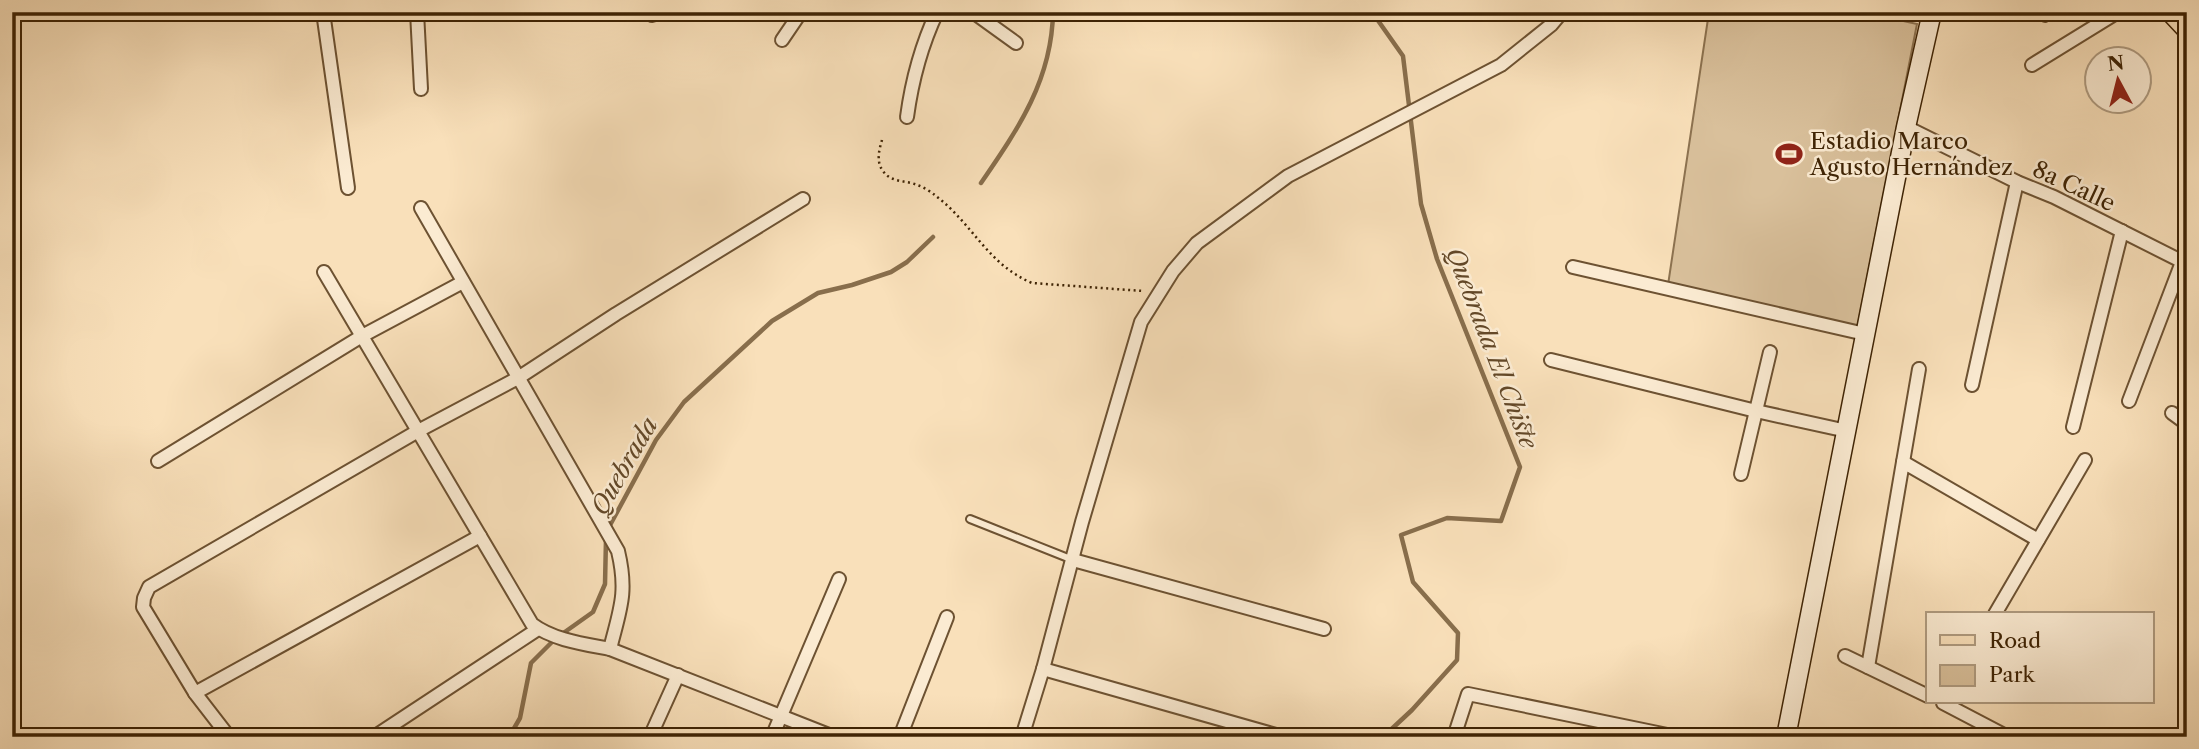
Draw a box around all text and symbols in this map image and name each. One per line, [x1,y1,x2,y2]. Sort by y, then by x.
north arrow [2084,46,2154,116]
text: N [2106,51,2126,76]
place label: Estadio Marco Agusto Hernández [1809,127,2013,181]
sports icon: Estadio Marco Agusto Hernández [1774,139,1804,169]
street label: 8a Calle [2028,155,2120,217]
water label: Quebrada El Chiste [1440,243,1544,454]
water label: Quebrada [584,412,664,520]
legend [1926,612,2154,704]
text: Road [1989,628,2041,653]
text: Park [1989,662,2035,687]

